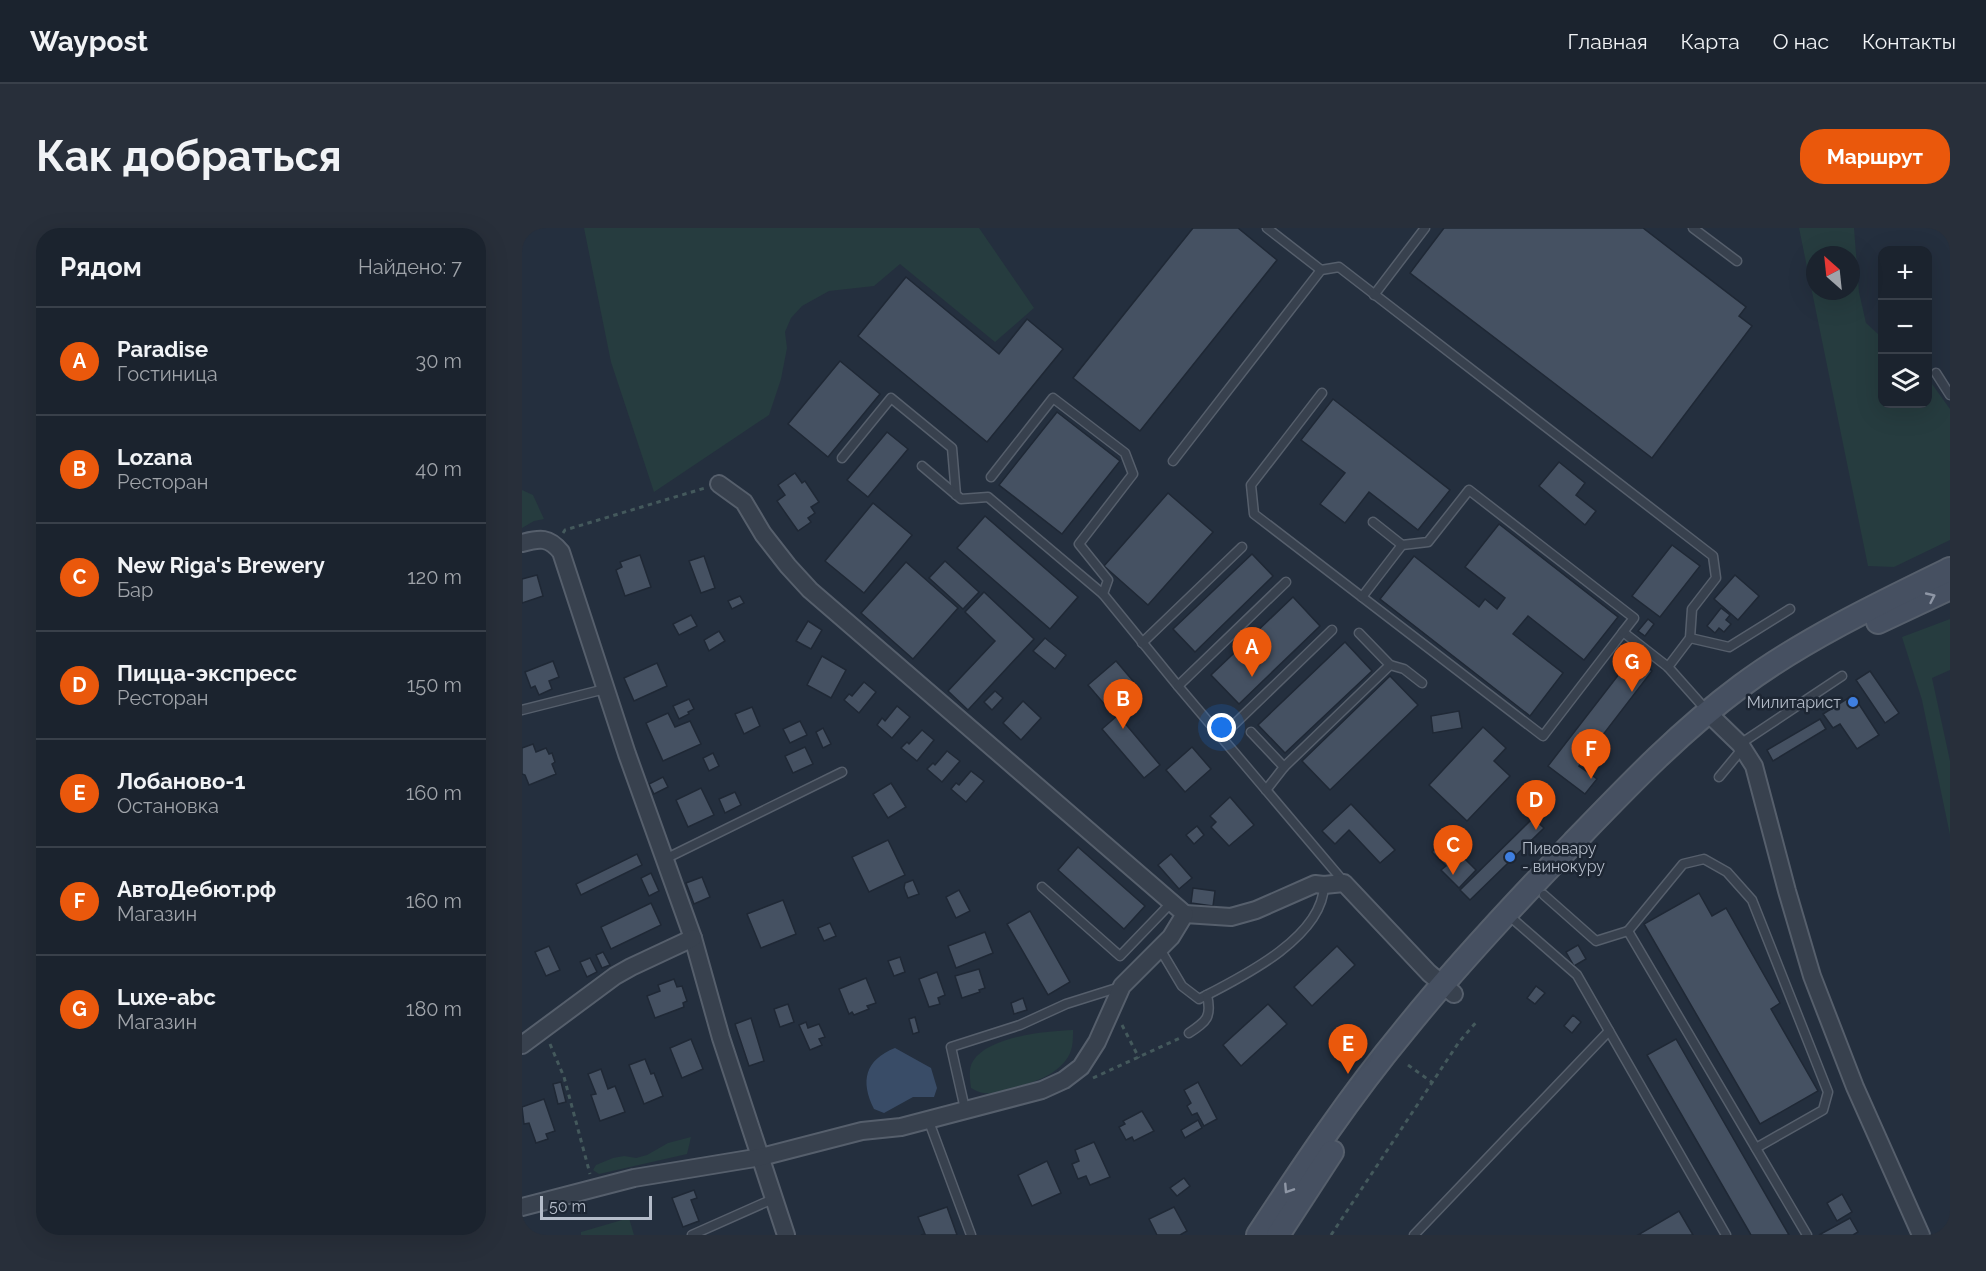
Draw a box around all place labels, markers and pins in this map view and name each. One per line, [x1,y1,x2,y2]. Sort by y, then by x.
pin: A [1232,628,1272,677]
pin: G [1612,642,1652,692]
pin: B [1104,680,1142,729]
place label: Милитарист [1747,693,1841,712]
marker: Милитарист [1846,695,1860,709]
pin: F [1572,730,1610,779]
pin: D [1516,780,1556,830]
pin: C [1434,826,1472,875]
place label: Пивовару - винокуру [1522,839,1605,876]
marker: Пивовару - винокуру [1503,850,1517,864]
pin: E [1328,1024,1368,1074]

